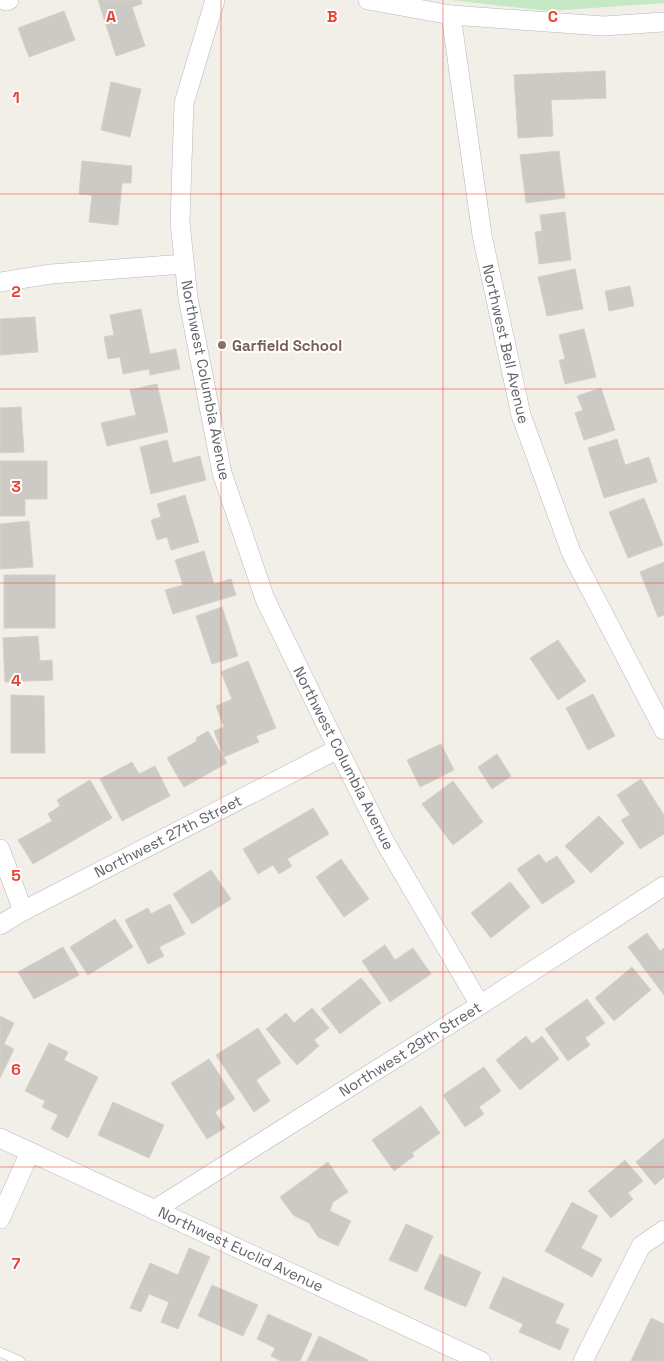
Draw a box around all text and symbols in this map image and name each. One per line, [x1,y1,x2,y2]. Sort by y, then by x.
text: A [106,6,116,27]
text: B [327,6,337,27]
text: C [548,6,558,27]
text: 1 [12,87,20,108]
street label: Northwest Bell Avenue [478,262,534,426]
street label: Northwest Columbia Avenue [177,278,235,482]
text: 2 [11,281,21,302]
place label: Garfield School [232,336,342,355]
marker: Garfield School [216,339,228,351]
text: 3 [11,476,21,497]
street label: Northwest Columbia Avenue [289,663,399,853]
text: 4 [11,670,21,691]
street label: Northwest 27th Street [91,790,245,882]
text: 5 [11,865,21,886]
street label: Northwest 29th Street [335,997,485,1101]
text: 6 [11,1059,21,1080]
street label: Northwest Euclid Avenue [155,1202,327,1296]
text: 7 [12,1253,21,1274]

